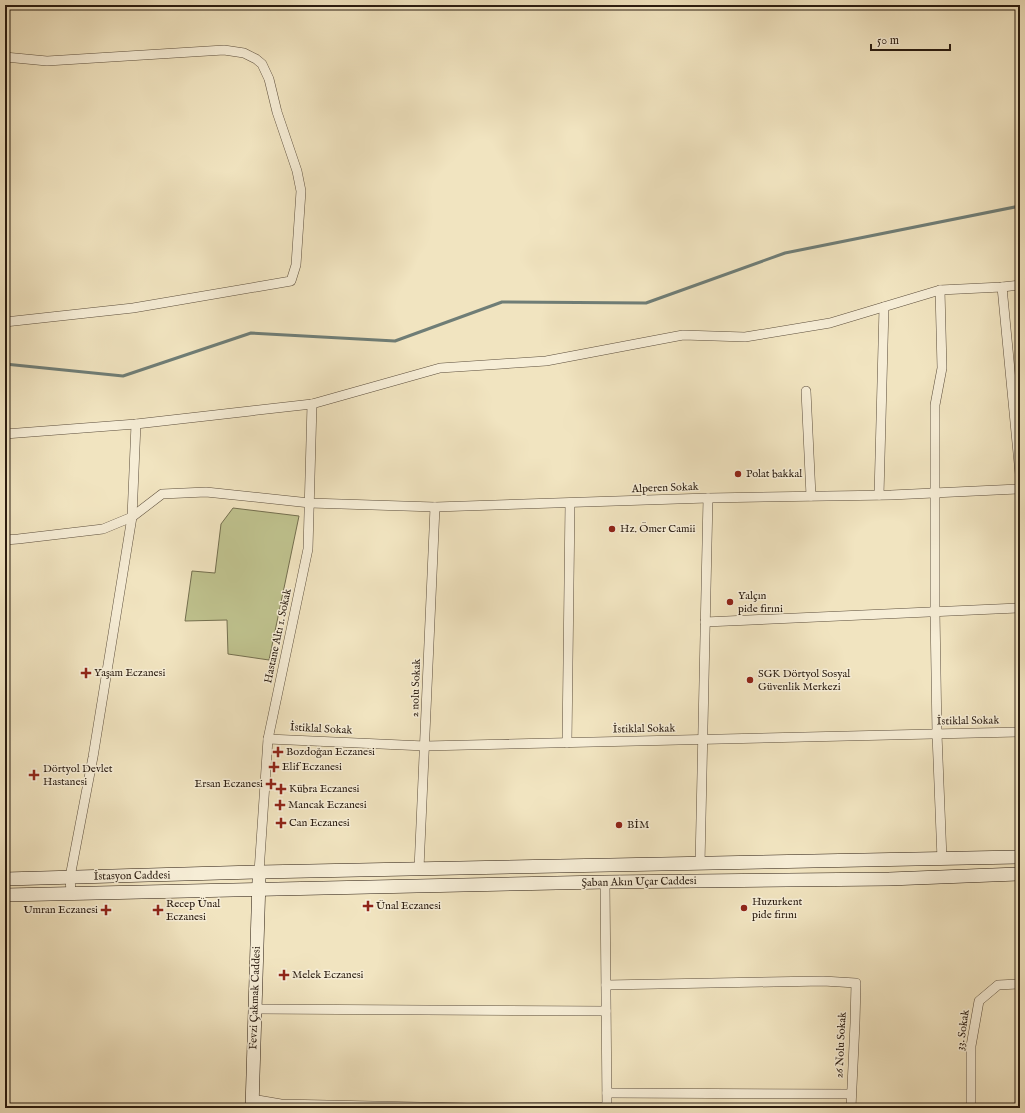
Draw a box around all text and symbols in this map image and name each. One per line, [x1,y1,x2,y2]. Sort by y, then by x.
scale bar [871,26,950,52]
text: 50 m [877,33,899,48]
place label: Polat bakkal [746,467,802,481]
marker: Polat bakkal [733,469,743,479]
street label: Alperen Sokak [630,480,699,496]
place label: Hz. Ömer Camii [620,522,695,536]
marker: Hz. Ömer Camii [607,524,617,534]
street label: Hastane Altı 1. Sokak [261,587,295,685]
place label: Yalçın pide fırıni [738,589,783,616]
marker: Yalçın pide fırıni [725,597,735,607]
street label: 2 nolu Sokak [408,658,424,717]
place label: Yaşam Eczanesi [94,666,165,680]
place label: SGK Dörtyol Sosyal Güvenlik Merkezi [758,667,850,694]
marker: Yaşam Eczanesi [81,668,91,678]
marker: SGK Dörtyol Sosyal Güvenlik Merkezi [745,675,755,685]
street label: İstiklal Sokak [937,713,999,729]
street label: İstiklal Sokak [289,720,353,738]
street label: İstiklal Sokak [613,721,675,737]
place label: Bozdoğan Eczanesi [286,745,375,759]
marker: Bozdoğan Eczanesi [273,747,283,757]
place label: Elif Eczanesi [282,760,342,774]
place label: Dörtyol Devlet Hastanesi [43,762,113,789]
marker: Elif Eczanesi [269,762,279,772]
marker: Dörtyol Devlet Hastanesi [28,769,40,781]
place label: Ersan Eczanesi [195,777,263,791]
marker: Ersan Eczanesi [266,779,276,789]
place label: Kübra Eczanesi [289,782,360,796]
marker: Kübra Eczanesi [276,784,286,794]
place label: Mancak Eczanesi [288,798,367,812]
marker: Mancak Eczanesi [275,800,285,810]
place label: Can Eczanesi [289,816,350,830]
marker: Can Eczanesi [276,818,286,828]
place label: BİM [627,818,650,832]
marker: BİM [614,820,624,830]
street label: İstasyon Caddesi [94,868,170,884]
street label: Şaban Akın Uçar Caddesi [581,874,697,890]
place label: Huzurkent pide fırını [752,895,802,922]
place label: Recep Ünal Eczanesi [166,897,220,924]
place label: Ünal Eczanesi [376,899,441,913]
marker: Ünal Eczanesi [363,901,373,911]
place label: Umran Eczanesi [24,903,98,917]
marker: Huzurkent pide fırını [739,903,749,913]
marker: Umran Eczanesi [101,905,111,915]
marker: Recep Ünal Eczanesi [153,905,163,915]
street label: Fevzi Çakmak Caddesi [246,946,264,1050]
place label: Melek Eczanesi [292,968,364,982]
marker: Melek Eczanesi [279,970,289,980]
street label: 33. Sokak [953,1009,973,1051]
street label: 26 Nolu Sokak [832,1011,850,1079]

